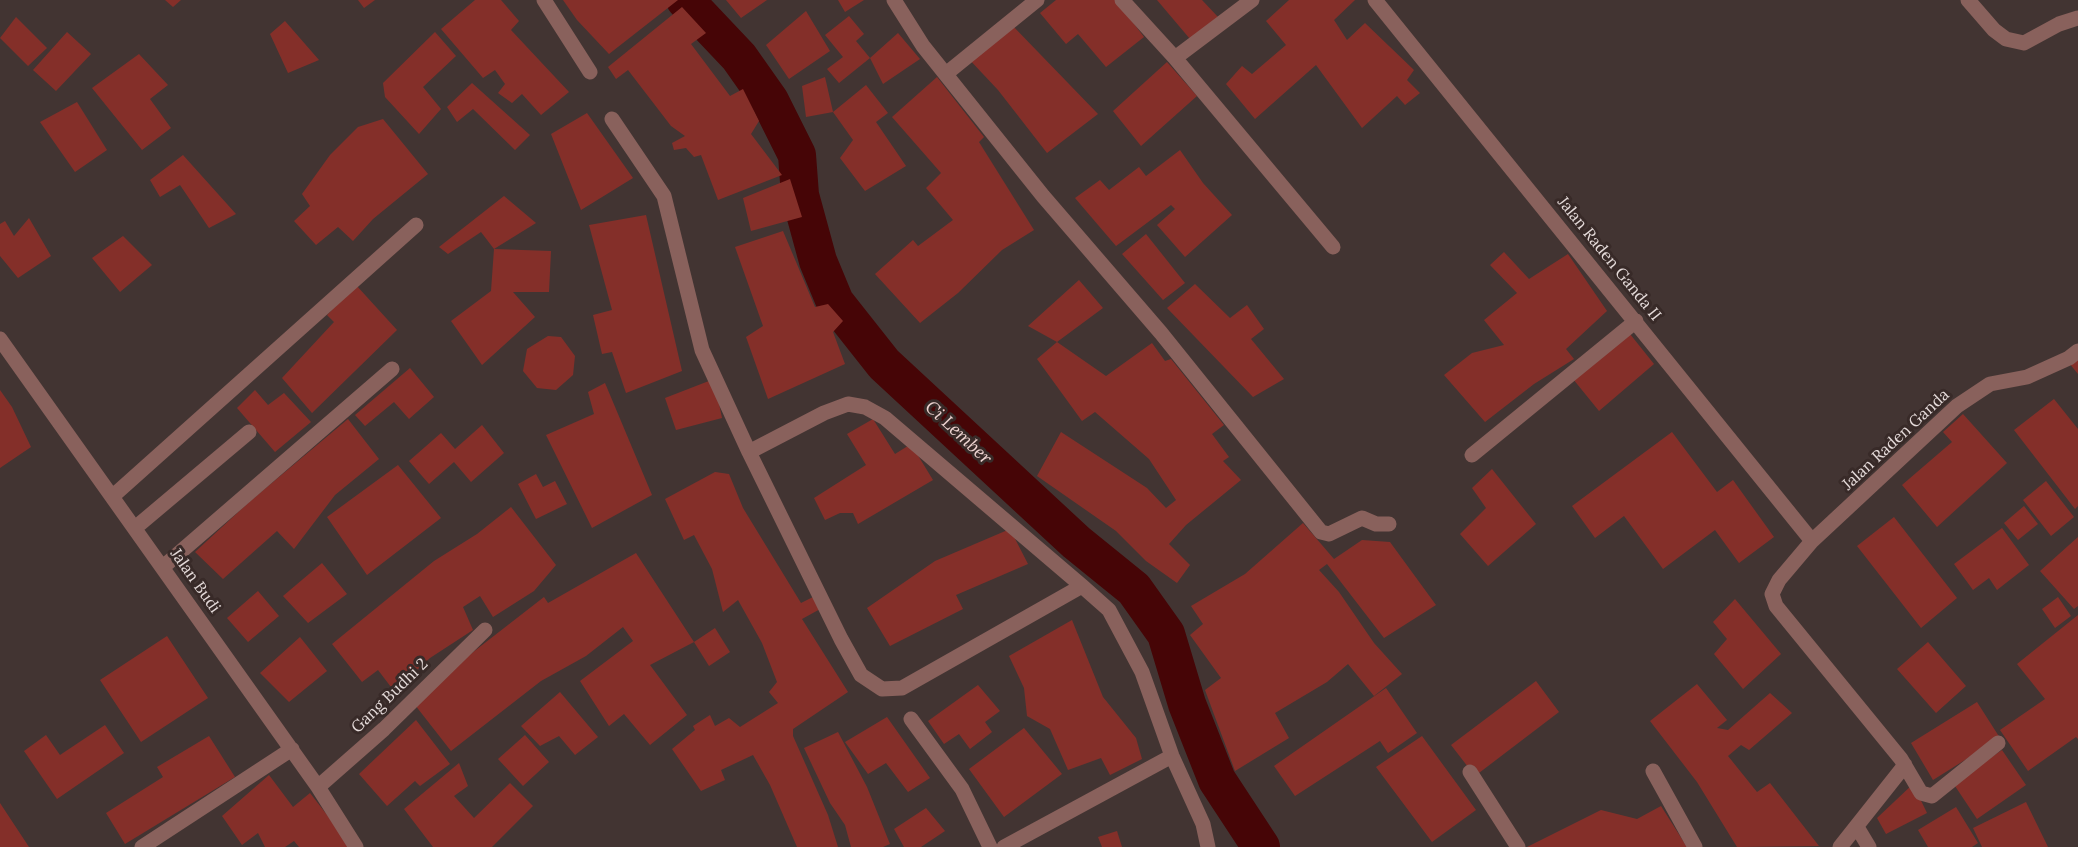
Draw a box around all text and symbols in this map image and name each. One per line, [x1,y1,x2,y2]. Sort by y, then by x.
street label: Jalan Raden Ganda II [1553,193,1665,325]
street label: Jalan Raden Ganda [1839,386,1953,494]
water label: Ci Lember [920,397,996,469]
street label: Jalan Budi [166,545,224,617]
street label: Gang Budhi 2 [348,655,432,737]

